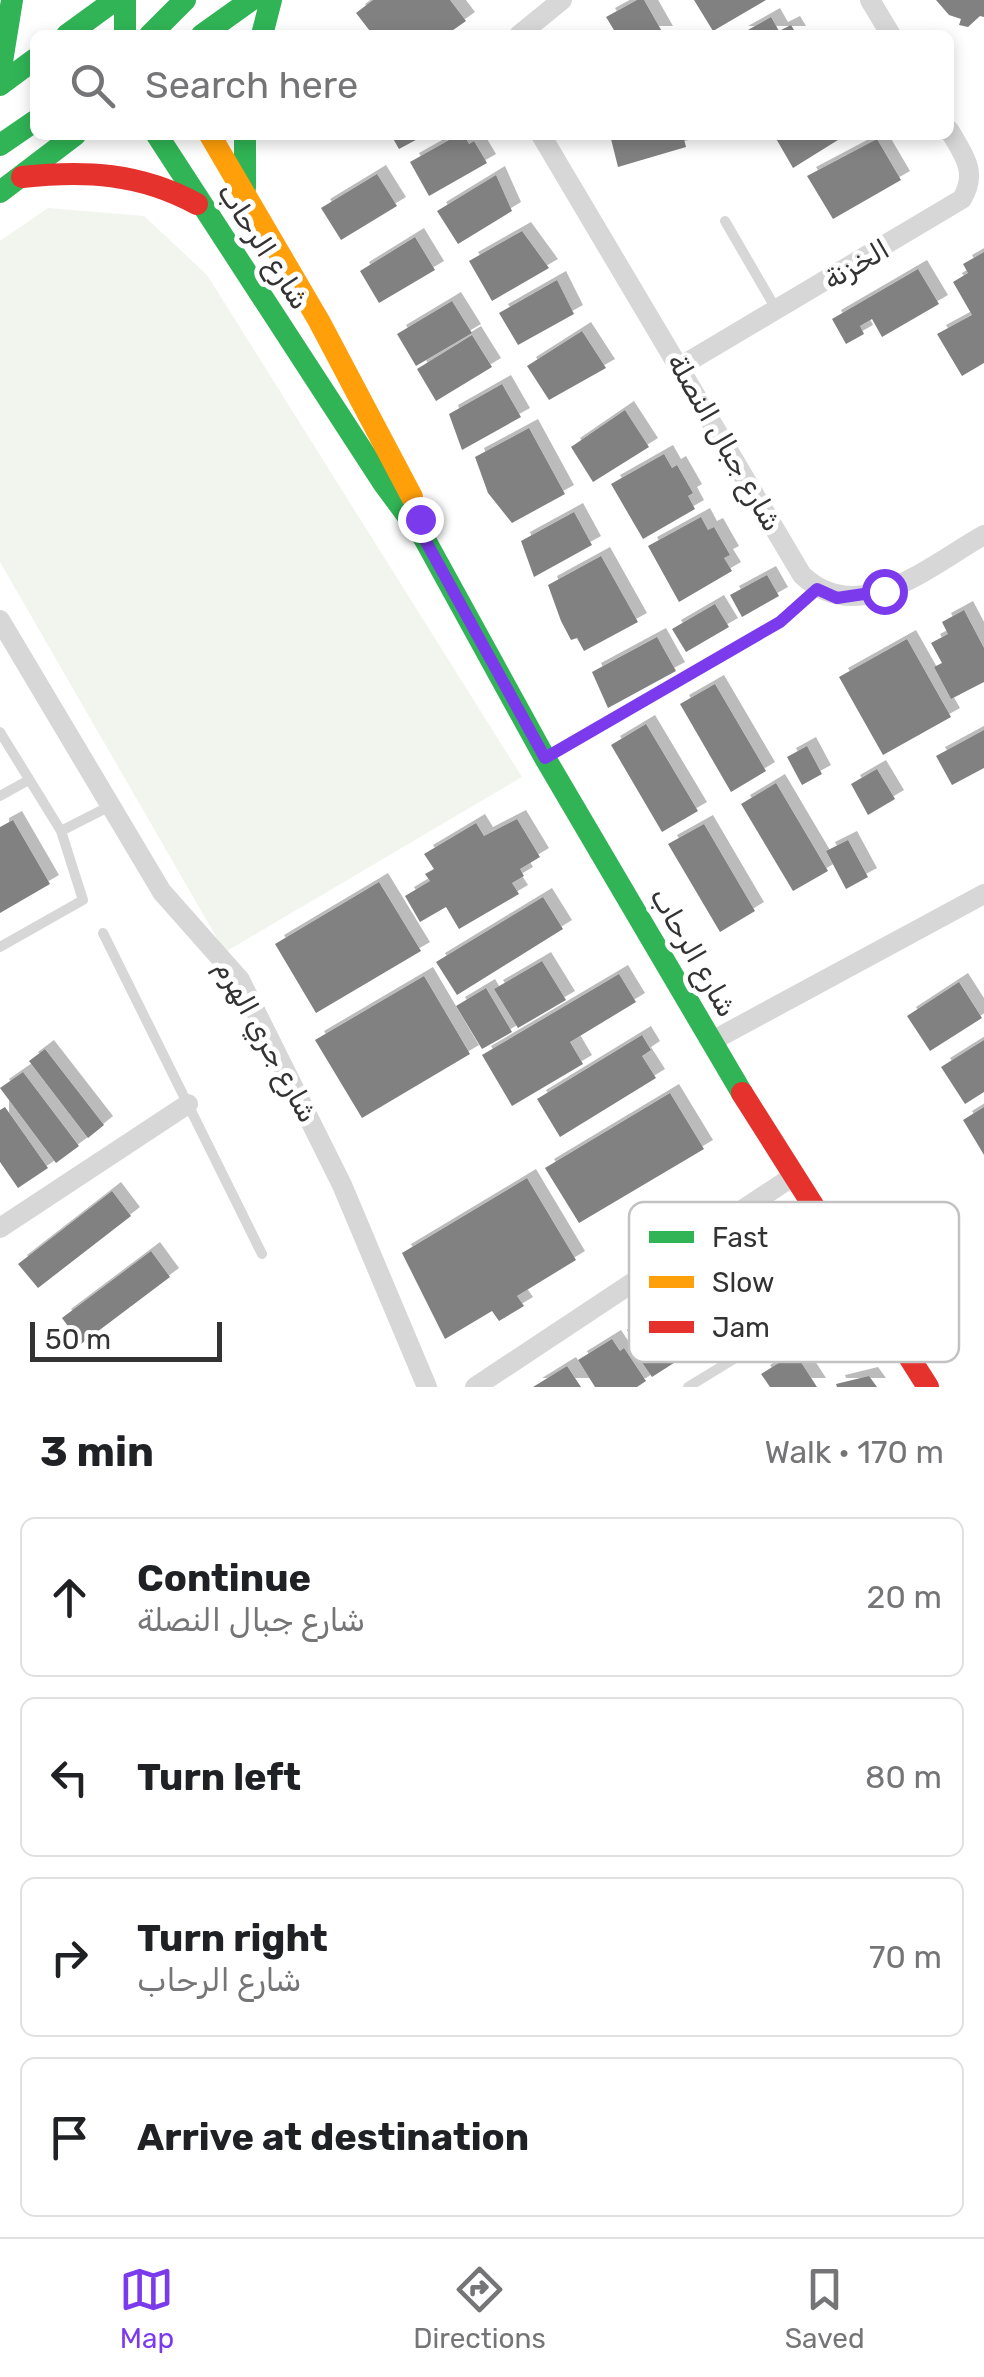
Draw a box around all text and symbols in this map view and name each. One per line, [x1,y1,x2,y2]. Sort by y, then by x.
search box [30,30,954,140]
icon: search [65,58,120,113]
text: Search here [145,62,358,108]
street label: شارع الرحاب [208,177,317,317]
street label: الخزنة [817,233,895,296]
street label: شارع جبال النصلة [658,347,789,539]
route end [398,497,444,543]
route start [862,569,908,615]
street label: شارع الرحاب [641,882,744,1024]
street label: شارع جري الهرم [206,954,325,1130]
legend [629,1202,959,1362]
text: Fast [712,1221,768,1254]
text: Slow [712,1266,774,1299]
text: Jam [712,1311,770,1344]
scale bar [30,1317,222,1362]
text: 50 m [45,1323,111,1356]
text: 3 min [40,1427,154,1477]
text: Walk · 170 m [764,1433,944,1471]
text: Continue [137,1555,311,1601]
icon: ahead [42,1570,97,1625]
text: 20 m [867,1578,942,1616]
text: شارع جبال النصلة [137,1601,365,1639]
icon: left [42,1750,97,1805]
text: Turn left [137,1754,301,1800]
text: 80 m [865,1758,942,1796]
text: Turn right [137,1915,328,1961]
icon: right [42,1930,97,1985]
text: 70 m [869,1938,942,1976]
text: شارع الرحاب [137,1961,301,1999]
icon: arrive [42,2110,97,2165]
text: Arrive at destination [137,2114,529,2160]
tab: Map [119,2262,174,2355]
tab: Directions [413,2262,546,2355]
tab: Saved [785,2262,865,2355]

